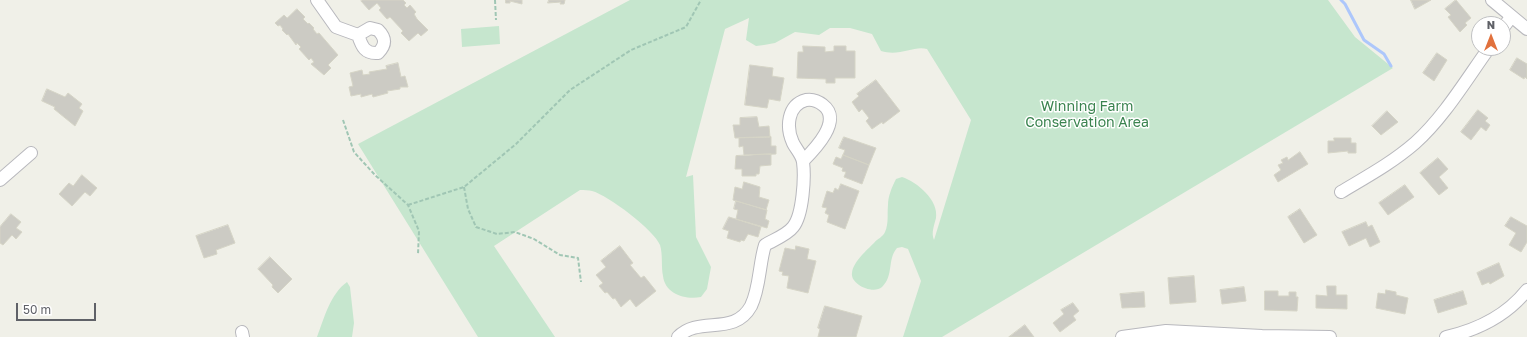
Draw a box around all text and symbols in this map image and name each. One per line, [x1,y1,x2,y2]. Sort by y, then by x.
north arrow [1471,16,1511,56]
text: N [1487,18,1495,31]
park label: Winning Farm Conservation Area [1025,99,1149,132]
scale bar [18,295,98,321]
text: 50 m [23,302,51,317]

